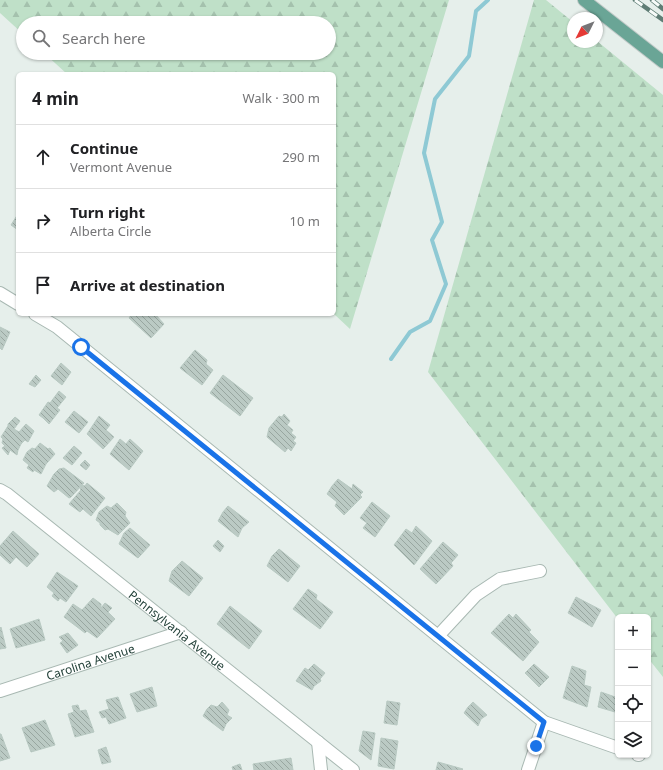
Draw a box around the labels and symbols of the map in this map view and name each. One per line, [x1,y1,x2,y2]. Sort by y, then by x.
north arrow [567,12,603,48]
route start [72,338,90,356]
street label: Pennsylvania Avenue [125,586,229,674]
street label: Carolina Avenue [44,639,137,684]
route end [527,737,545,755]

